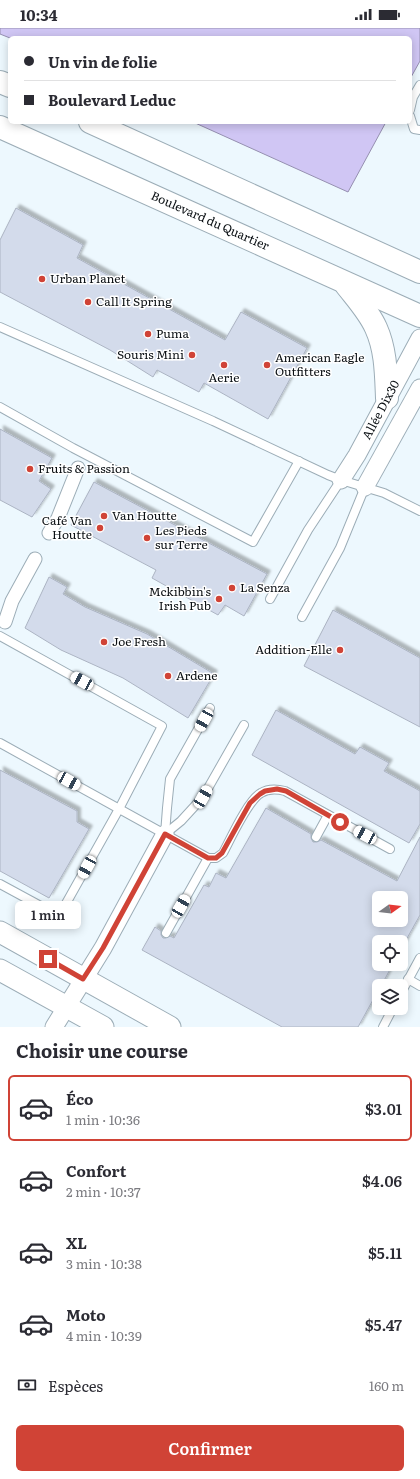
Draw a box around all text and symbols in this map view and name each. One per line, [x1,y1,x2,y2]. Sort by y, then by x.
text: 10:34 [20,3,58,26]
text: Un vin de folie [48,50,157,73]
text: Boulevard Leduc [48,88,176,111]
street label: Boulevard du Quartier [148,186,273,254]
place label: Urban Planet [50,269,125,287]
marker: Urban Planet [37,274,47,284]
place label: Call It Spring [96,292,172,310]
marker: Call It Spring [83,297,93,307]
place label: Puma [156,324,189,342]
marker: Puma [143,329,153,339]
place label: Souris Mini [117,345,184,363]
place label: American Eagle Outfitters [275,348,364,380]
marker: Souris Mini [187,350,197,360]
marker: Aerie [219,360,229,370]
marker: American Eagle Outfitters [262,360,272,370]
place label: Aerie [209,368,239,386]
street label: Allée Dix30 [357,377,403,442]
place label: Fruits & Passion [38,459,130,477]
marker: Fruits & Passion [25,464,35,474]
place label: Van Houtte [112,506,177,524]
place label: Café Van Houtte [42,511,92,543]
marker: Van Houtte [99,511,109,521]
place label: Les Pieds sur Terre [155,521,208,553]
marker: Café Van Houtte [95,523,105,533]
marker: Les Pieds sur Terre [142,533,152,543]
place label: La Senza [240,578,291,596]
place label: Mckibbin's Irish Pub [149,582,212,614]
marker: La Senza [227,583,237,593]
marker: Mckibbin's Irish Pub [214,594,224,604]
place label: Joe Fresh [112,632,166,650]
marker: Joe Fresh [99,637,109,647]
place label: Addition-Elle [255,640,332,658]
marker: Addition-Elle [335,645,345,655]
place label: Ardene [176,666,218,684]
car [69,670,95,692]
marker: Ardene [163,671,173,681]
car [193,707,215,733]
car [56,770,82,792]
car [192,784,214,810]
route start [331,813,349,831]
car [352,824,378,846]
car [76,854,98,880]
north arrow [372,891,408,927]
map controls [372,891,408,1015]
car [170,893,192,919]
callout: 1 min [15,901,81,929]
text: 1 min [31,905,65,924]
button: locate [372,935,408,971]
route end [39,950,57,968]
button: layers [372,979,408,1015]
text: Choisir une course [16,1037,188,1064]
text: Éco [66,1087,93,1110]
icon: car [18,1090,54,1126]
text: $3.01 [365,1097,402,1120]
text: 1 min · 10:36 [66,1110,140,1129]
text: Confort [66,1159,126,1182]
icon: car [18,1162,54,1198]
text: $4.06 [362,1169,402,1192]
text: 2 min · 10:37 [66,1182,141,1201]
text: XL [66,1231,87,1254]
icon: car [18,1234,54,1270]
text: $5.11 [368,1241,402,1264]
text: 3 min · 10:38 [66,1254,142,1273]
text: Moto [66,1303,106,1326]
icon: car [18,1306,54,1342]
text: $5.47 [365,1313,402,1336]
text: 4 min · 10:39 [66,1326,142,1345]
icon: cash [16,1374,38,1396]
text: Espèces [48,1374,103,1397]
text: 160 m [369,1376,404,1395]
button: Confirmer [16,1425,404,1471]

